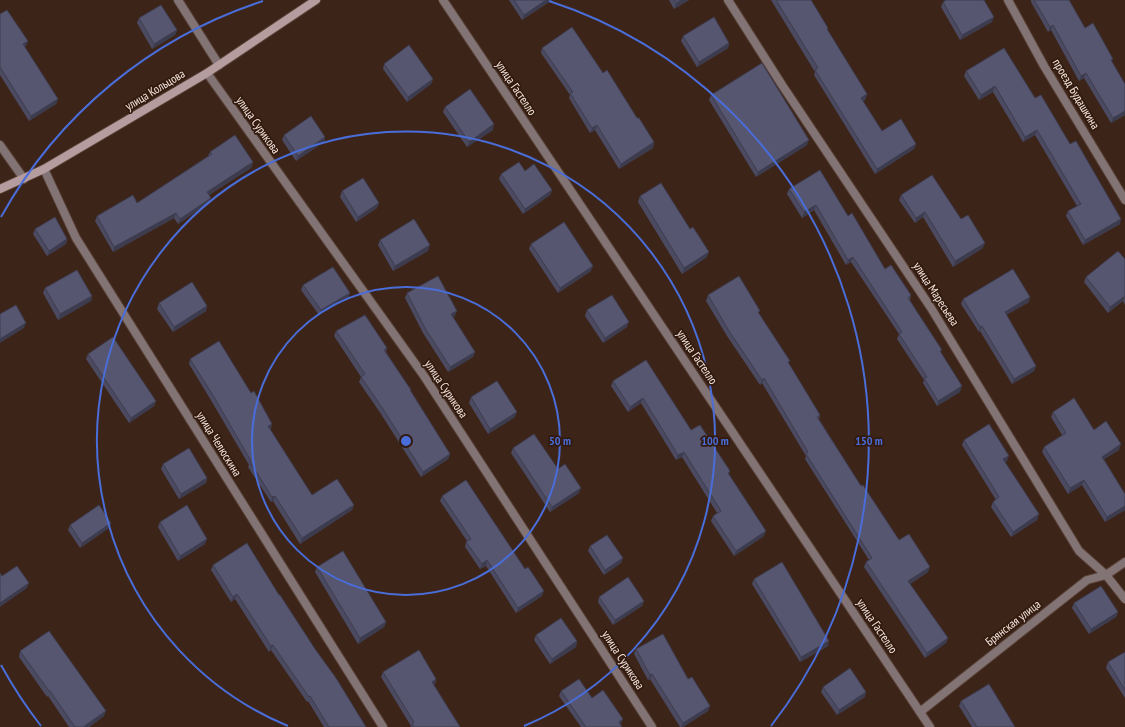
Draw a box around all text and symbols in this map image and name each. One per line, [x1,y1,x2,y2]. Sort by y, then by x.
street label: проезд Будашкина [1050,56,1103,132]
street label: улица Гастелло [493,58,540,118]
street label: улица Кольцова [122,66,188,113]
street label: улица Сурикова [233,93,284,157]
street label: улица Маресьева [910,259,963,329]
street label: улица Гастелло [674,327,721,387]
street label: улица Сурикова [421,357,471,421]
street label: улица Челюскина [194,408,245,479]
text: 50 m [549,433,571,448]
text: 100 m [701,433,729,448]
text: 150 m [855,433,883,448]
centre of rings [399,434,413,448]
street label: улица Гастелло [854,596,901,656]
street label: Брянская улица [982,596,1043,649]
street label: улица Сурикова [599,628,648,692]

